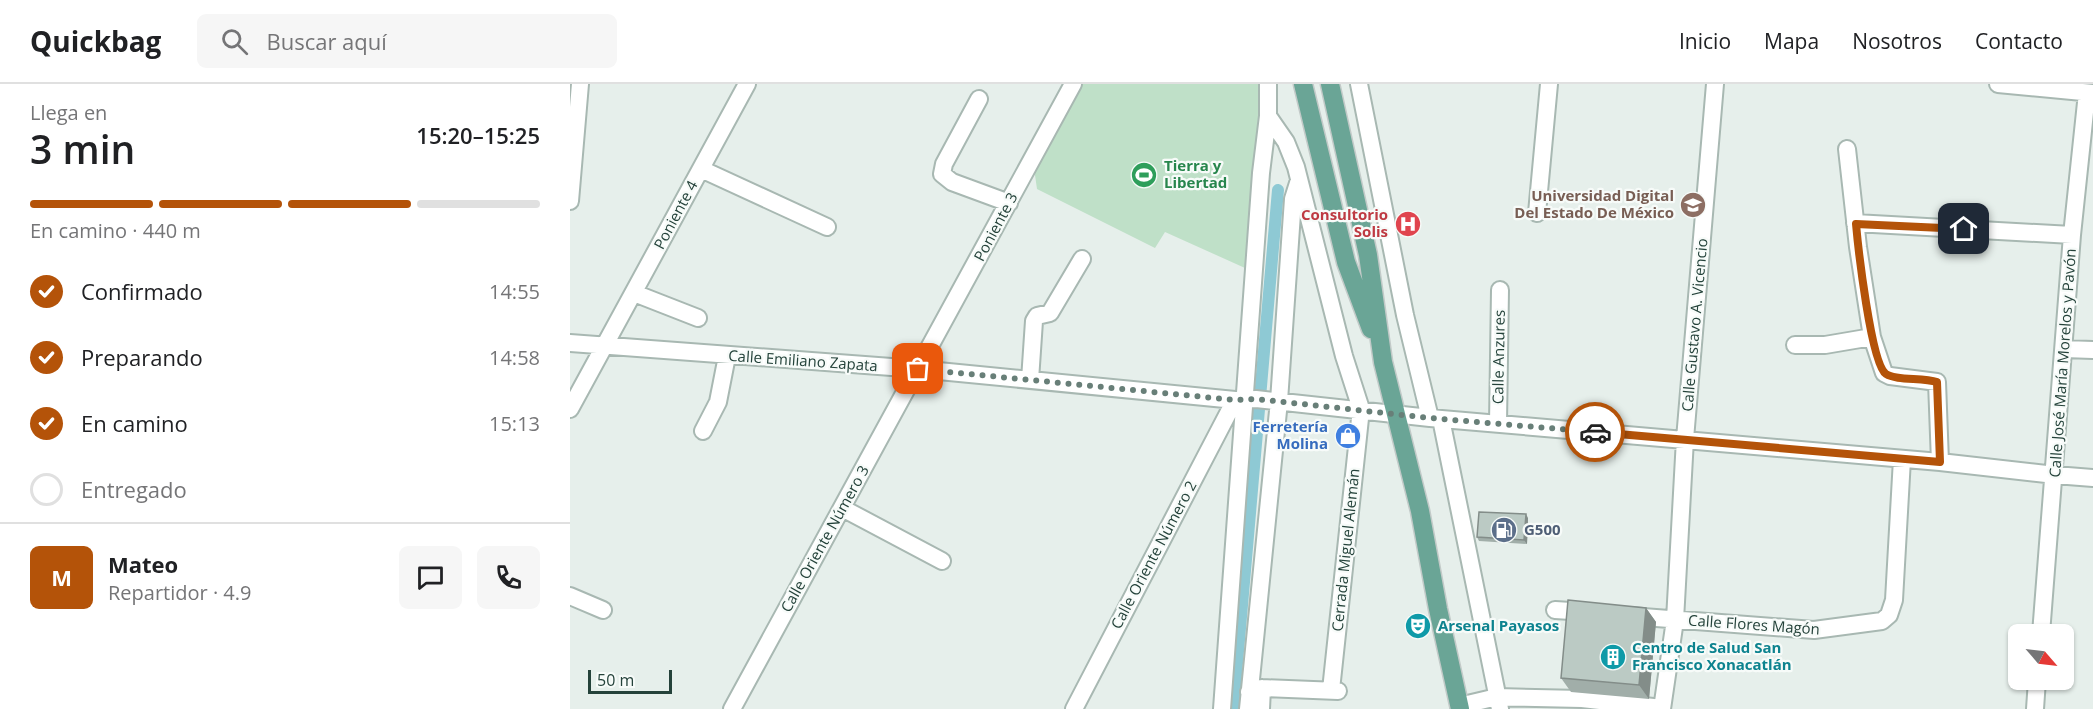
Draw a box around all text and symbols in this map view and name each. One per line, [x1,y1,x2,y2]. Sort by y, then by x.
search box [197,14,617,68]
text: Quickbag [30,22,161,60]
icon: search [218,25,251,58]
text: Buscar aquí [266,26,387,56]
text: Inicio [1679,27,1731,55]
text: Mapa [1764,27,1819,55]
text: Nosotros [1852,27,1942,55]
text: Contacto [1975,27,2063,55]
text: Llega en [30,99,107,126]
text: 15:20–15:25 [416,120,540,150]
text: 3 min [30,122,135,175]
place label: Tierra y Libertad [1164,155,1227,192]
sports icon: Tierra y Libertad [1129,160,1159,190]
street label: Poniente 4 [649,176,702,252]
place label: Universidad Digital Del Estado De México [1514,185,1674,222]
street label: Poniente 3 [969,189,1022,264]
school or university icon: Universidad Digital Del Estado De México [1678,190,1708,220]
pin [1938,203,1989,254]
place label: Consultorio Solis [1301,204,1388,241]
hospital icon: Consultorio Solis [1393,209,1423,239]
icon: home [1947,212,1980,245]
text: En camino · 440 m [30,217,201,244]
street label: Calle Gustavo A. Vicencio [1676,237,1712,412]
street label: Calle José María Morelos y Pavón [2044,248,2080,478]
icon: check [30,275,63,308]
text: Confirmado [81,276,203,306]
text: 14:55 [489,278,540,305]
street label: Calle Anzures [1487,310,1509,404]
icon: check [30,341,63,374]
text: Preparando [81,342,203,372]
pin [892,343,943,394]
text: 14:58 [489,344,540,371]
street label: Calle Emiliano Zapata [728,345,878,375]
icon: bag [901,352,934,385]
courier [1565,402,1625,462]
icon: check [30,407,63,440]
text: En camino [81,408,188,438]
text: 15:13 [489,410,540,437]
place label: Ferretería Molina [1253,416,1328,453]
icon: car [1579,416,1612,449]
shop icon: Ferretería Molina [1333,421,1363,451]
street label: Calle Oriente Número 3 [775,462,873,616]
street label: Cerrada Miguel Alemán [1327,467,1364,632]
text: Entregado [81,474,187,504]
street label: Calle Oriente Número 2 [1106,477,1201,632]
fuel station icon: G500 [1489,515,1519,545]
place label: G500 [1524,519,1561,539]
button: chat [399,546,462,609]
button: phone [477,546,540,609]
text: Mateo [108,549,178,579]
text: M [51,562,72,592]
text: Repartidor · 4.9 [108,579,252,606]
street label: Calle Flores Magón [1688,609,1821,639]
theatre icon: Arsenal Payasos [1403,611,1433,641]
place label: Arsenal Payasos [1438,615,1559,635]
north arrow [2008,624,2074,690]
map controls [2008,624,2074,690]
place label: Centro de Salud San Francisco Xonacatlán [1632,637,1792,674]
building icon: Centro de Salud San Francisco Xonacatlán [1598,642,1628,672]
scale bar [588,667,672,694]
text: 50 m [597,669,634,691]

